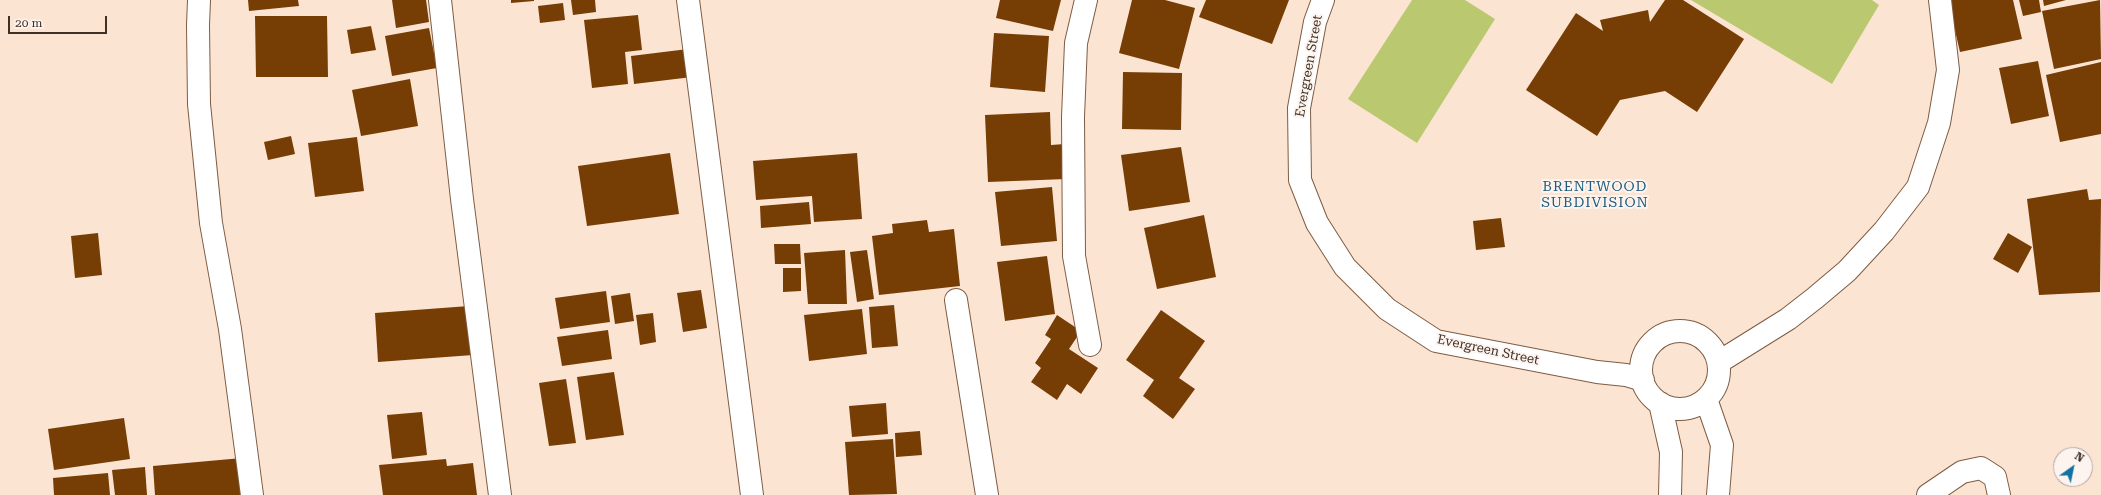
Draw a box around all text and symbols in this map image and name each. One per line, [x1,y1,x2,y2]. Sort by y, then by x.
scale bar [10,8,109,34]
street label: Evergreen Street [1292,14,1326,118]
text: 20 m [15,16,42,30]
district label: BRENTWOOD SUBDIVISION [1541,179,1649,212]
street label: Evergreen Street [1436,332,1540,368]
north arrow [2053,447,2093,487]
text: N [2072,450,2086,465]

